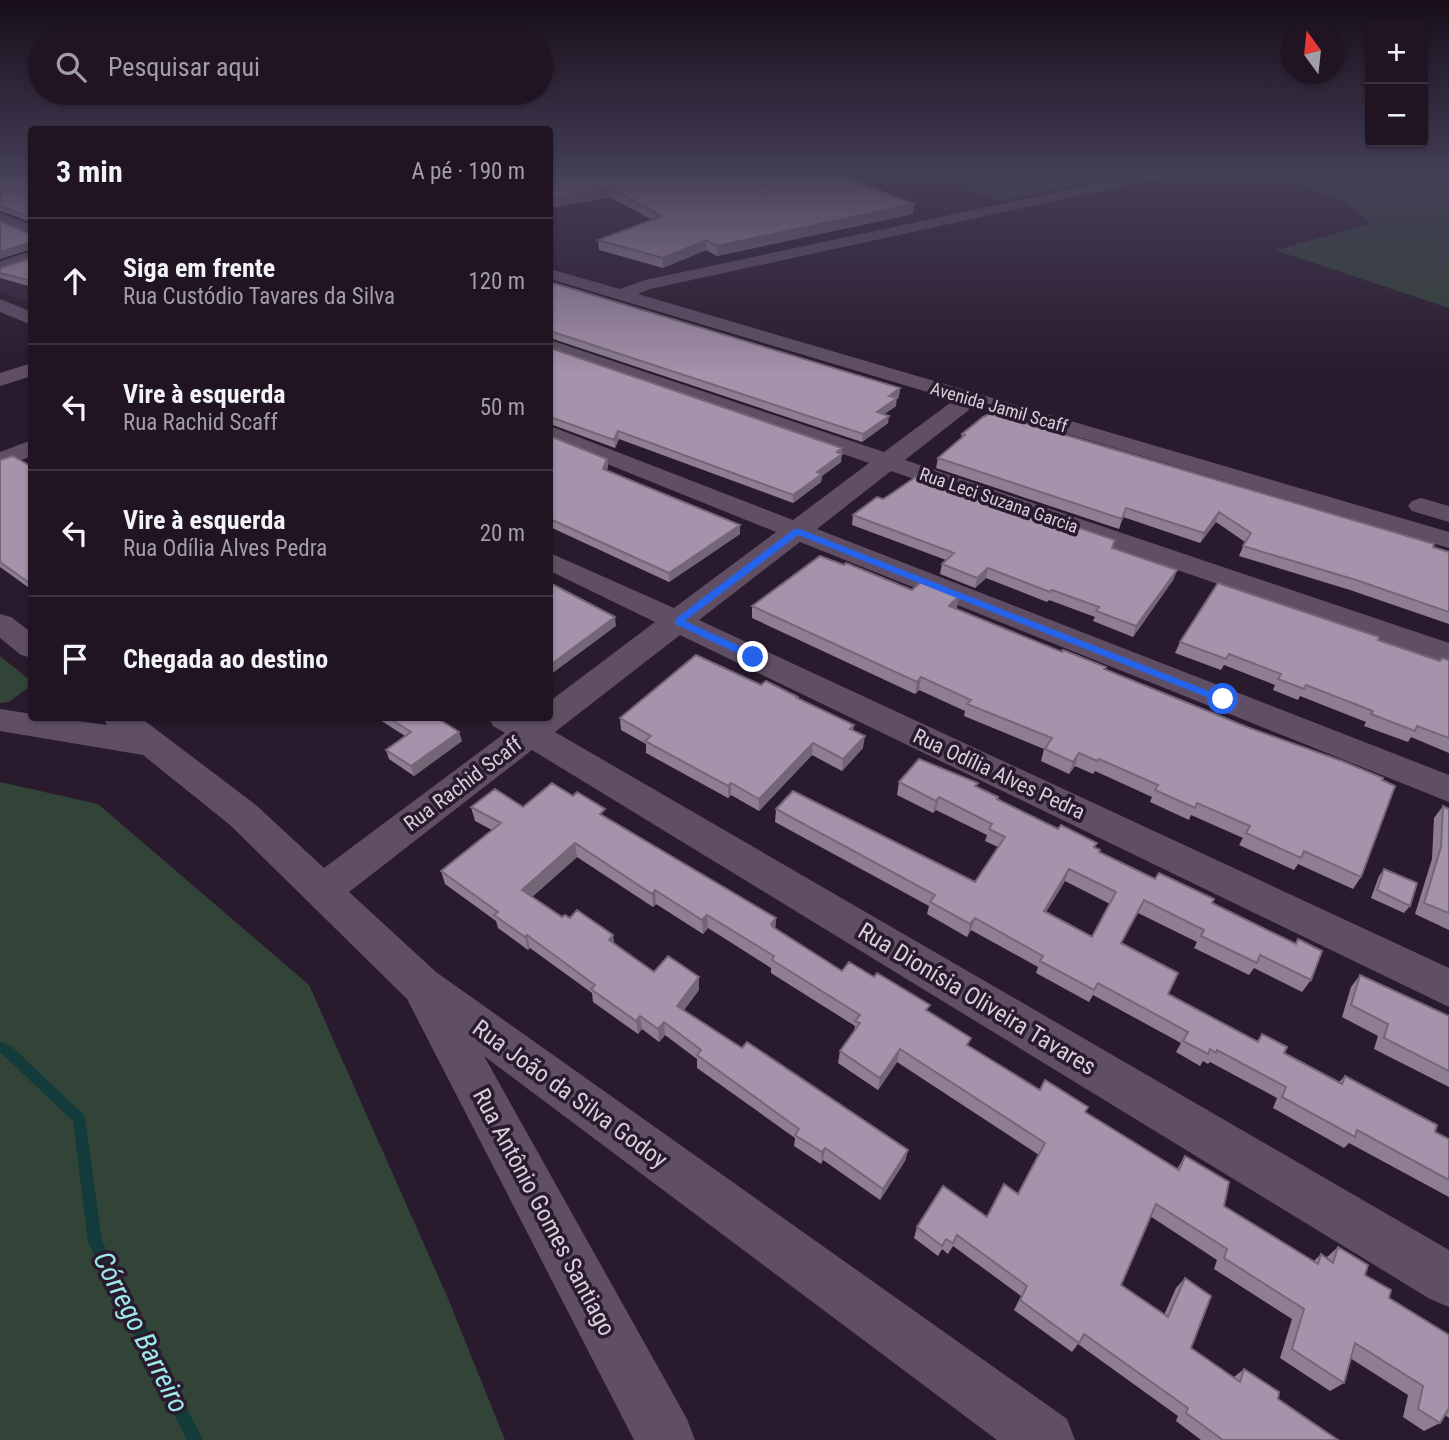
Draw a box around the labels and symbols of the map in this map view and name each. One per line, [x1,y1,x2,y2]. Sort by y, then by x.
north arrow [1281,21,1344,84]
street label: Avenida Jamil Scaff [928,377,1070,437]
street label: Rua Leci Suzana Garcia [917,463,1081,537]
route end [737,641,768,672]
route start [1207,683,1238,714]
street label: Rua Odília Alves Pedra [909,724,1089,824]
street label: Rua Rachid Scaff [399,732,527,836]
street label: Rua Dionísia Oliveira Tavares [853,917,1101,1081]
street label: Rua João da Silva Godoy [467,1014,673,1174]
street label: Rua Antônio Gomes Santiago [467,1084,621,1340]
water label: Córrego Barreiro [86,1246,196,1418]

